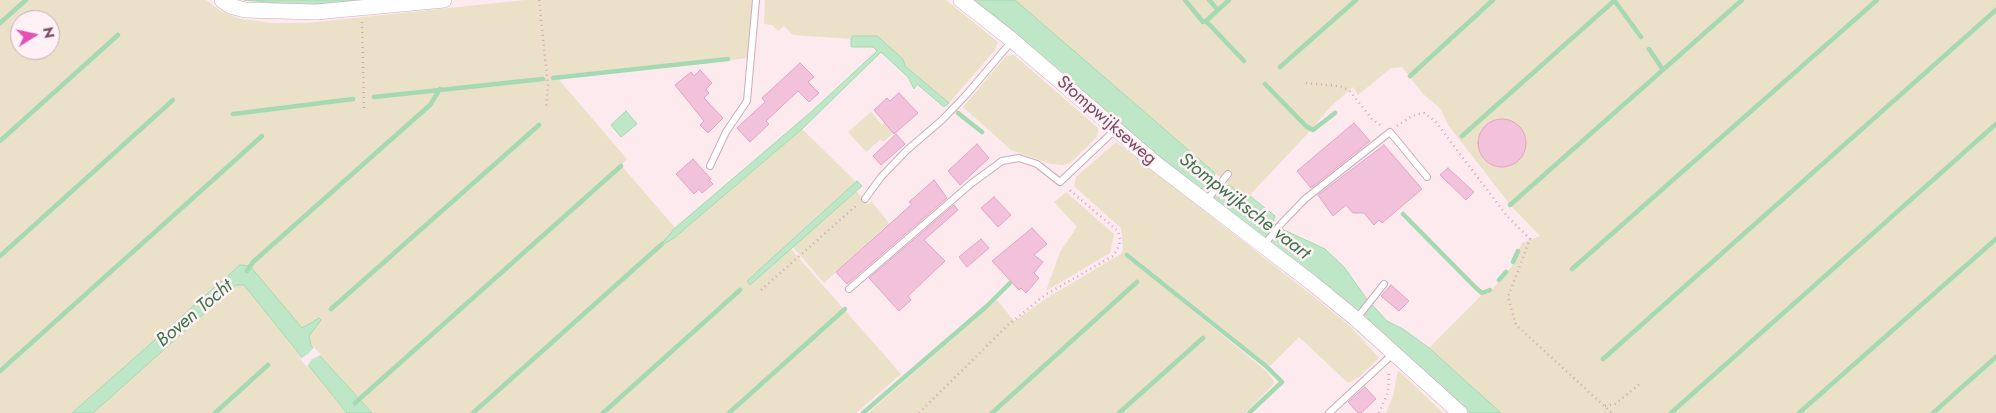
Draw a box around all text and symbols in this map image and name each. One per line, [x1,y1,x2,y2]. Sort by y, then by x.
north arrow [10,10,60,60]
text: N [38,25,60,40]
street label: Stompwijkseweg [1052,72,1160,170]
water label: Stompwijksche vaart [1174,149,1314,265]
water label: Boven Tocht [152,276,238,352]

